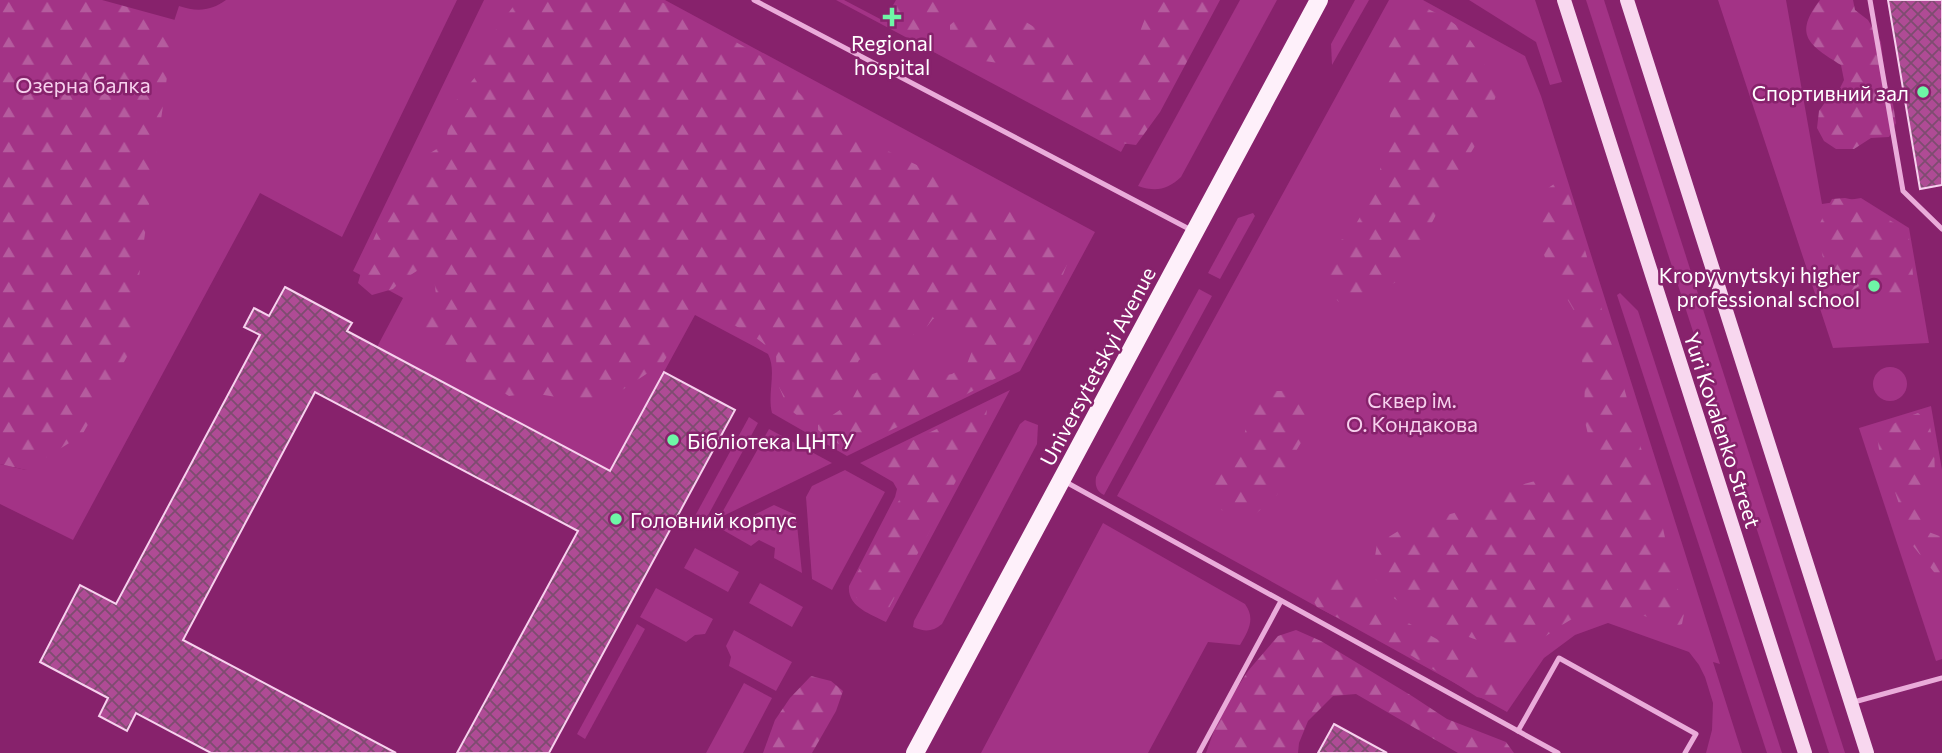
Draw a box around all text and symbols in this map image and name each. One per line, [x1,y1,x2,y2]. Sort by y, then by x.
marker: Regional hospital [882,7,902,27]
place label: Regional hospital [851,30,933,79]
park label: Озерна балка [15,72,151,97]
place label: Спортивний зал [1752,80,1909,105]
marker: Спортивний зал [1915,84,1931,100]
street label: Universytetskyi Avenue [1034,262,1160,470]
place label: Kropyvnytskyi higher professional school [1659,262,1860,311]
marker: Kropyvnytskyi higher professional school [1866,278,1882,294]
street label: Yuri Kovalenko Street [1680,329,1766,531]
park label: Сквер ім. О. Кондакова [1346,387,1478,436]
place label: Бібліотека ЦНТУ [687,428,854,453]
marker: Бібліотека ЦНТУ [665,432,681,448]
place label: Головний корпус [630,507,797,532]
marker: Головний корпус [608,511,624,527]

